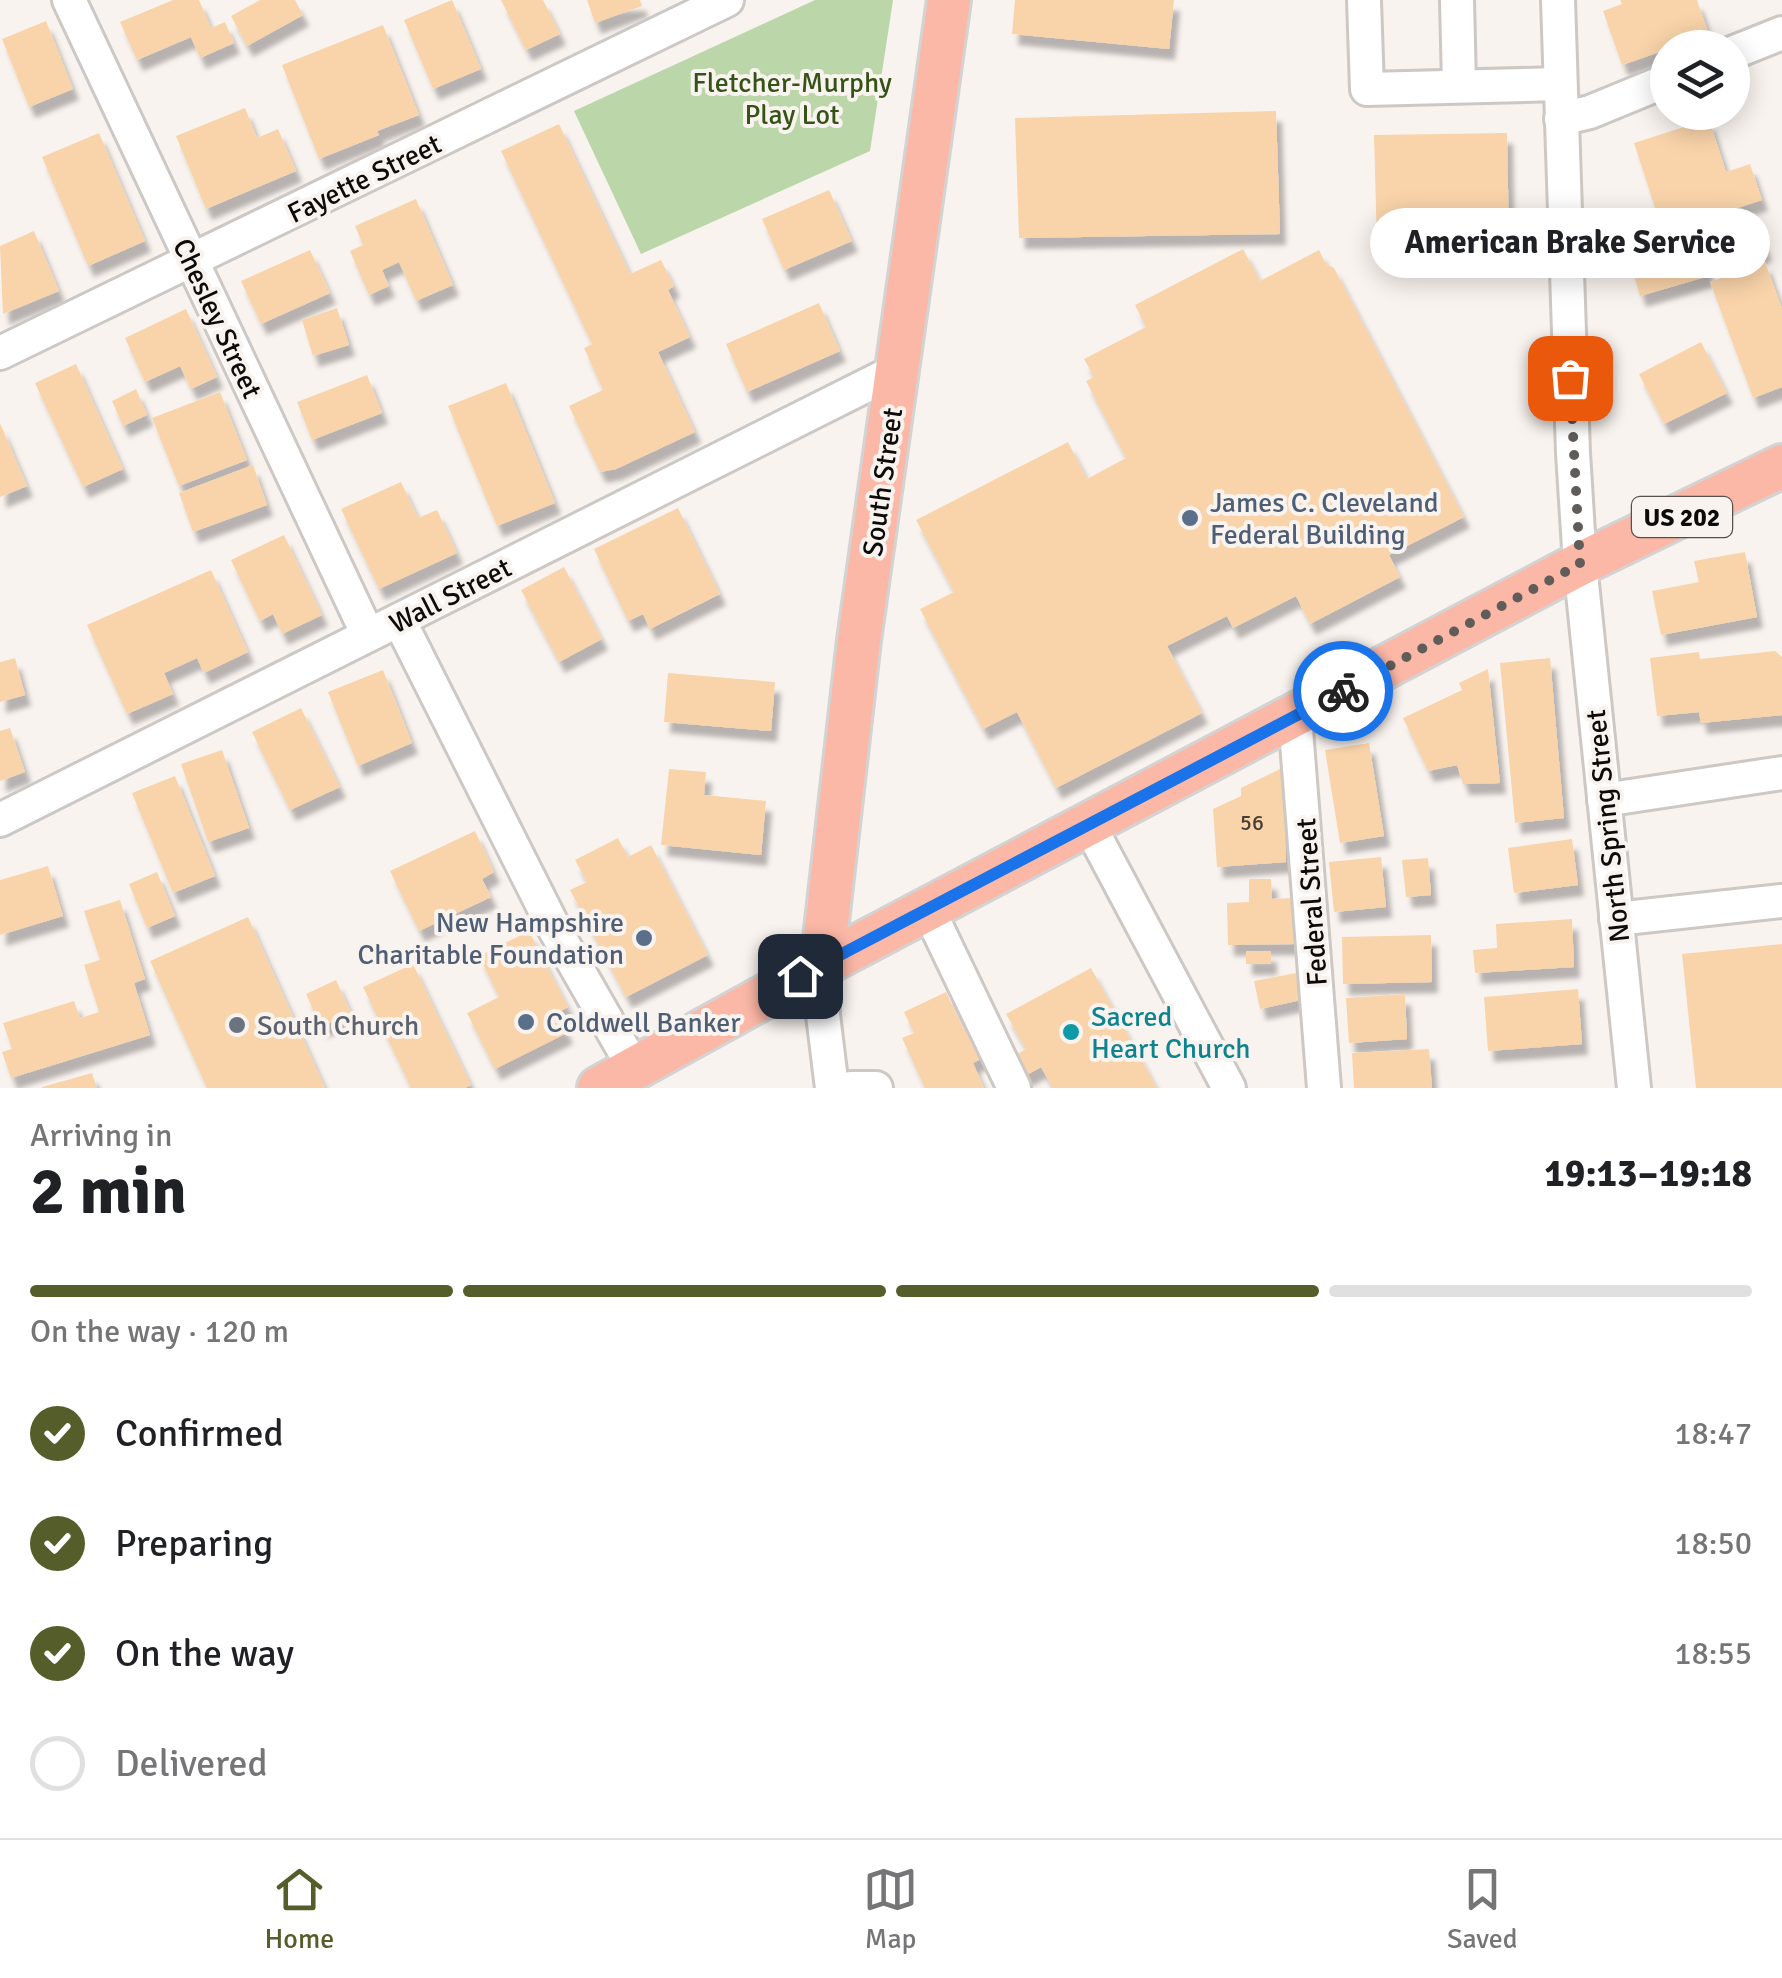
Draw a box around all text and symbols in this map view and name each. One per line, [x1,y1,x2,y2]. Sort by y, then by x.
map controls [1650,30,1750,130]
button: layers [1650,30,1750,130]
park label: Fletcher-Murphy Play Lot [692,66,892,132]
street label: Fayette Street [282,127,447,231]
callout: American Brake Service [1370,208,1770,278]
text: American Brake Service [1404,223,1736,262]
street label: Chesley Street [165,233,269,404]
pin [1528,336,1613,421]
icon: bag [1543,351,1598,406]
street label: South Street [856,406,910,559]
place label: James C. Cleveland Federal Building [1210,486,1439,552]
road number: US 202 [1632,497,1732,537]
marker: James C. Cleveland Federal Building [1179,507,1201,529]
street label: Wall Street [384,551,517,641]
courier [1293,641,1393,741]
icon: bike [1316,664,1371,719]
street label: North Spring Street [1579,708,1637,944]
house number: 56 [1240,809,1264,836]
street label: Federal Street [1289,817,1335,987]
place label: New Hampshire Charitable Foundation [357,906,624,972]
marker: New Hampshire Charitable Foundation [633,927,655,949]
pin [758,934,843,1019]
icon: home [773,949,828,1004]
place label: Sacred Heart Church [1091,1000,1251,1066]
place label: Coldwell Banker [546,1006,741,1040]
place label: South Church [257,1009,419,1043]
marker: Coldwell Banker [515,1011,537,1033]
marker: South Church [226,1014,248,1036]
marker: Sacred Heart Church [1060,1021,1082,1043]
text: Arriving in [30,1116,172,1155]
text: 19:13–19:18 [1544,1150,1752,1197]
text: 2 min [30,1152,187,1232]
text: On the way · 120 m [30,1312,289,1351]
icon: check [30,1406,85,1461]
text: Confirmed [115,1410,284,1457]
text: 18:47 [1674,1414,1752,1453]
icon: check [30,1516,85,1571]
text: Preparing [115,1520,273,1567]
text: 18:50 [1674,1524,1752,1563]
icon: check [30,1626,85,1681]
text: On the way [115,1630,294,1677]
text: 18:55 [1674,1634,1752,1673]
text: Delivered [115,1740,268,1787]
tab: Home [264,1862,334,1956]
tab: Map [863,1862,918,1956]
tab: Saved [1447,1862,1518,1956]

